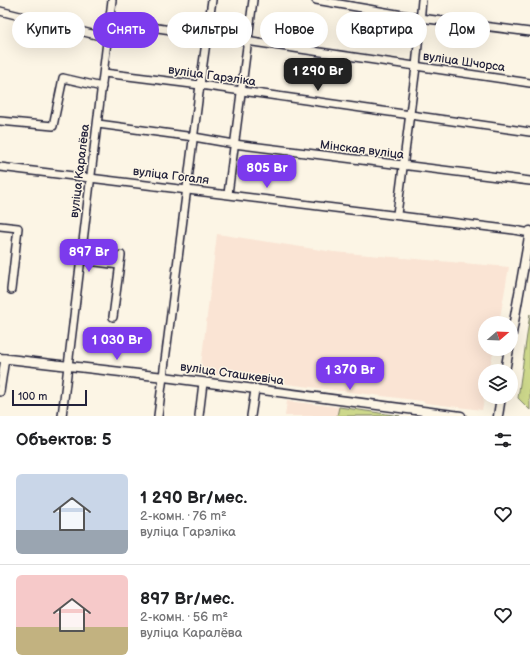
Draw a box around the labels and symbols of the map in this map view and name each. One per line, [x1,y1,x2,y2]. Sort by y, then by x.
street label: вуліца Шчорса [422,49,506,75]
pin: 1 290 Br [277,58,359,92]
street label: вуліца Гарэліка [167,62,257,90]
street label: вуліца Каралёва [67,123,93,219]
street label: Мінская вуліца [319,137,405,163]
pin: 805 Br [234,155,300,189]
street label: вуліца Гогаля [132,164,210,188]
pin: 897 Br [56,239,122,273]
north arrow [478,316,518,356]
pin: 1 030 Br [76,327,158,361]
pin: 1 370 Br [309,357,391,391]
street label: вуліца Сташкевіча [179,359,285,389]
scale bar [12,388,87,407]

